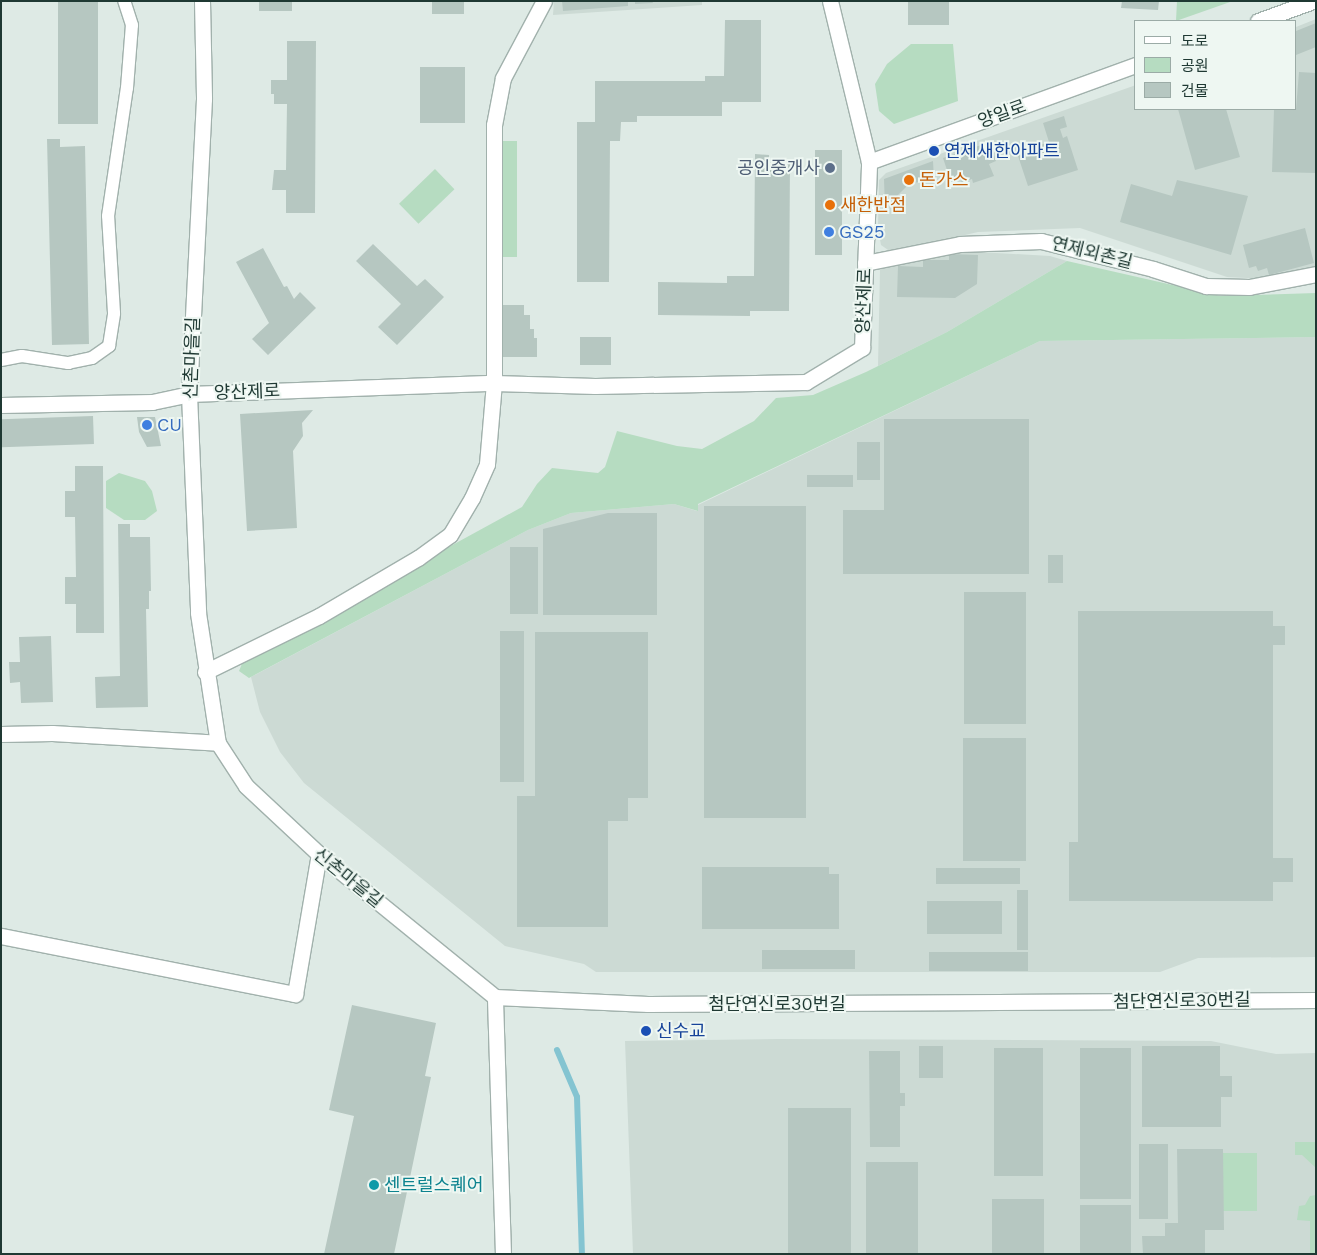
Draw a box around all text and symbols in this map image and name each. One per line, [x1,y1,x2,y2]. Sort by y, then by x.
legend [1134,20,1297,110]
text: 도로 [1181,32,1209,50]
text: 공원 [1181,57,1209,75]
text: 건물 [1181,82,1209,100]
street label: 양일로 [975,95,1029,133]
place label: 연제새한아파트 [944,140,1060,162]
marker: 연제새한아파트 [928,145,940,157]
place label: 공인중개사 [737,157,820,179]
marker: 공인중개사 [824,162,836,174]
place label: 돈가스 [919,169,969,191]
marker: 돈가스 [903,174,915,186]
place label: 새한반점 [840,194,906,216]
marker: 새한반점 [824,199,836,211]
place label: GS25 [839,221,885,243]
marker: GS25 [823,226,835,238]
street label: 연제외촌길 [1049,233,1135,273]
street label: 양산제로 [852,268,876,334]
street label: 신촌마을길 [180,316,204,400]
street label: 양산제로 [214,380,280,404]
place label: CU [157,414,182,436]
marker: CU [141,419,153,431]
street label: 신촌마을길 [309,844,387,912]
street label: 첨단연신로30번길 [1113,989,1251,1013]
street label: 첨단연신로30번길 [708,993,846,1015]
place label: 신수교 [656,1020,706,1042]
marker: 신수교 [640,1025,652,1037]
place label: 센트럴스퀘어 [384,1174,483,1196]
marker: 센트럴스퀘어 [368,1179,380,1191]

